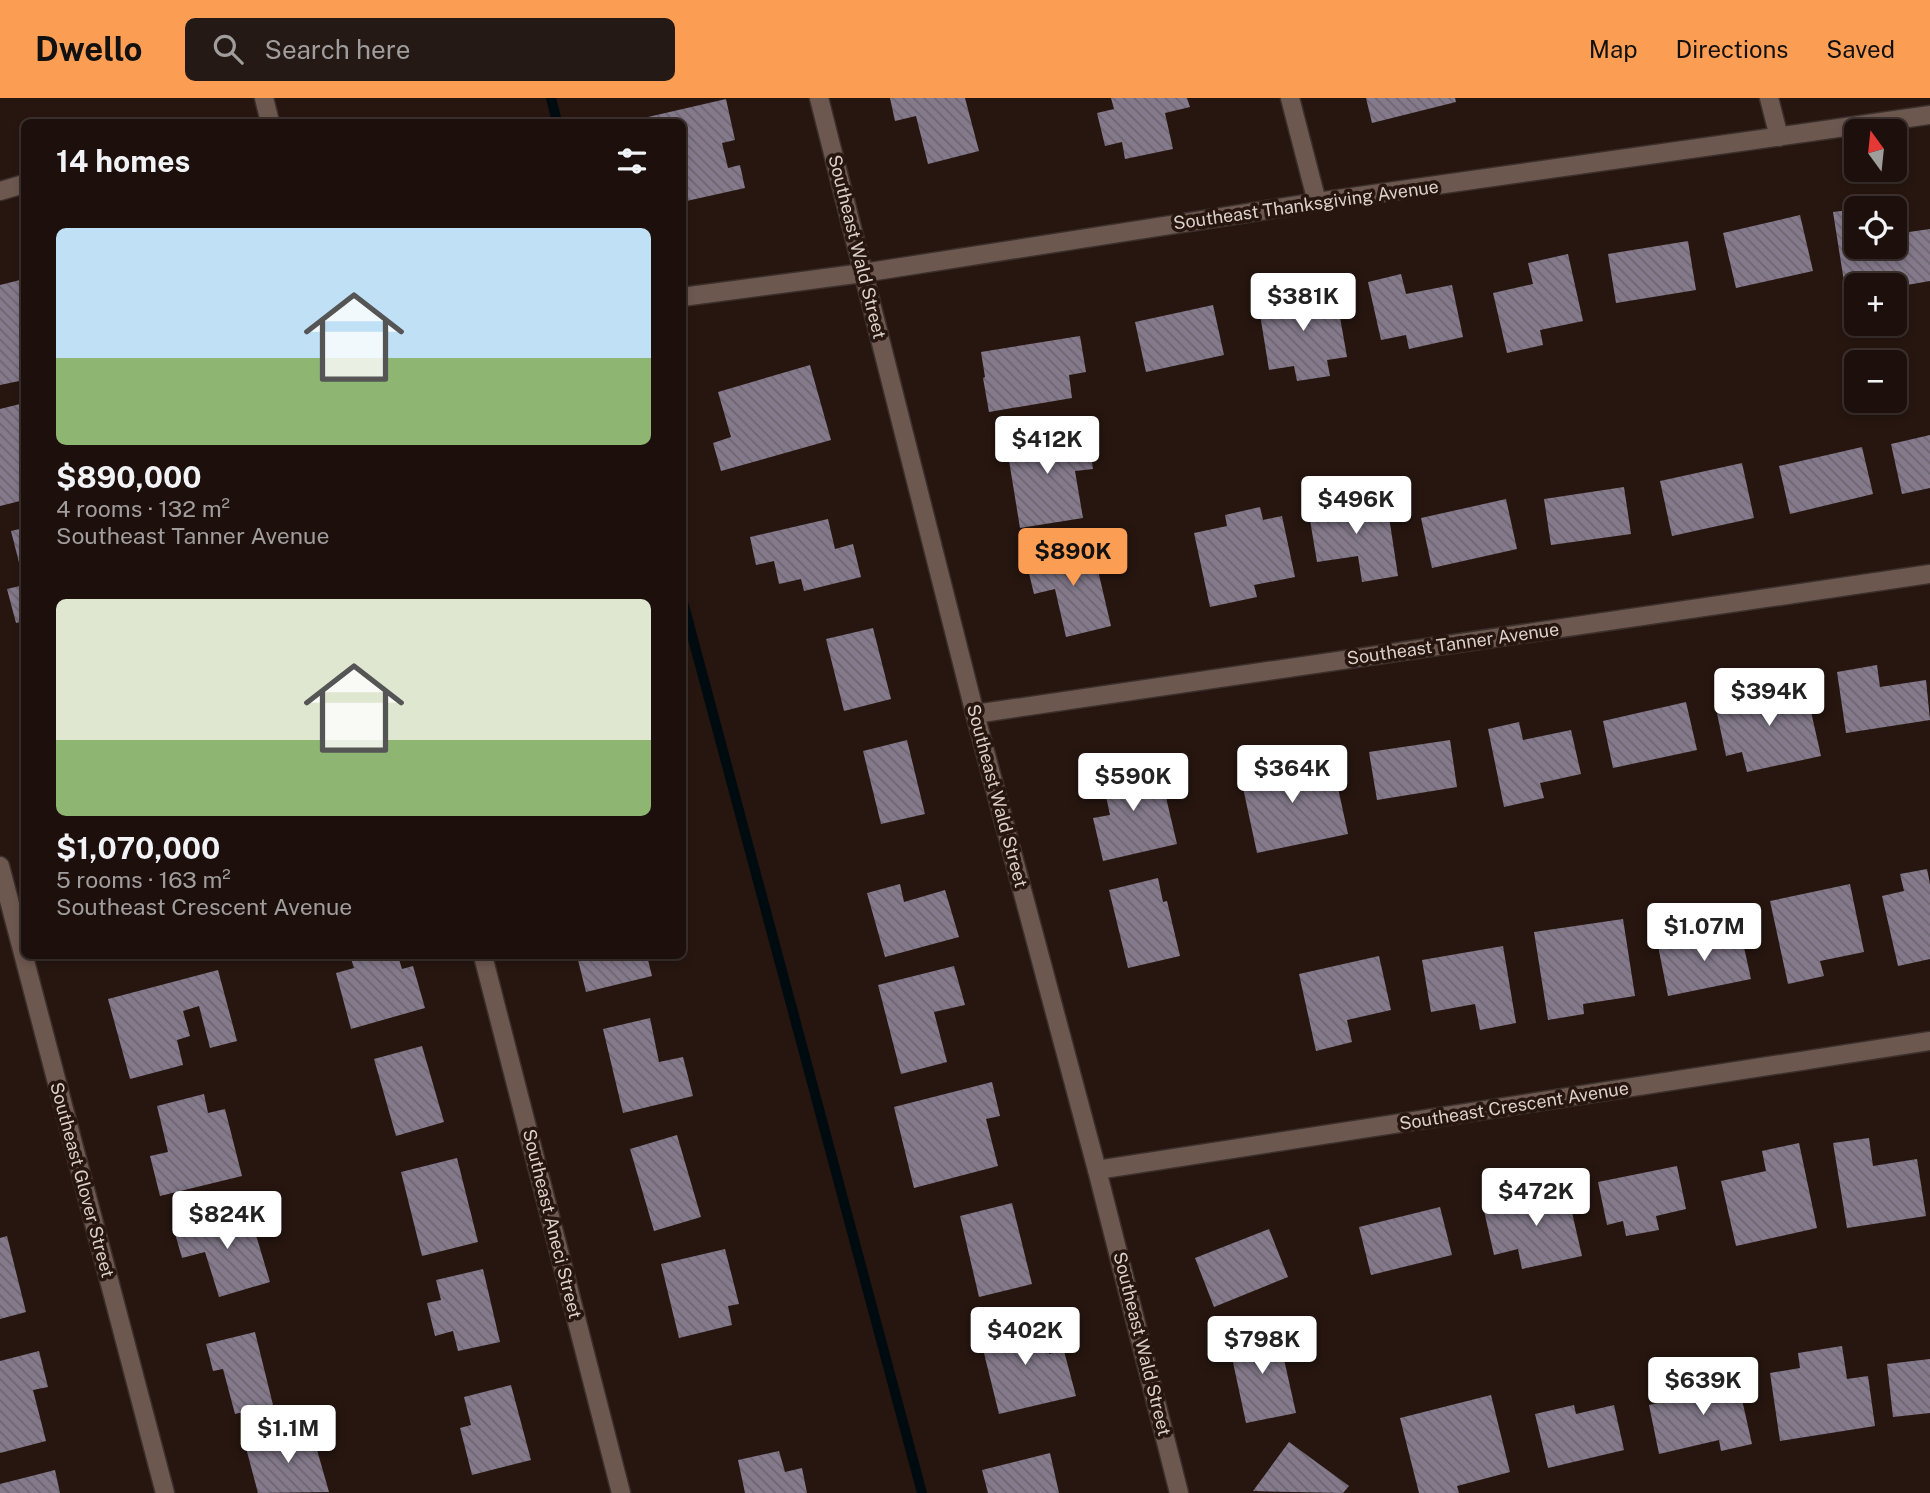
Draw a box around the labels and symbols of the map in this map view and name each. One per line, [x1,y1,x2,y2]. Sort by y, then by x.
north arrow [1844,119,1908,182]
street label: Southeast Wald Street [824,153,891,341]
street label: Southeast Thanksgiving Avenue [1172,175,1440,234]
pin: $381K [1254,274,1352,333]
pin: $412K [998,416,1096,476]
pin: $496K [1307,476,1405,536]
pin: $890K [1024,528,1122,588]
street label: Southeast Tanner Avenue [1345,618,1560,669]
pin: $394K [1720,668,1818,728]
street label: Southeast Wald Street [963,702,1032,890]
pin: $364K [1243,746,1341,805]
pin: $590K [1084,754,1182,813]
pin: $1.07M [1647,904,1761,963]
street label: Southeast Crescent Avenue [1398,1077,1630,1134]
street label: Southeast Glover Street [46,1080,119,1280]
street label: Southeast Aneci Street [519,1127,586,1321]
pin: $472K [1487,1168,1585,1228]
pin: $824K [178,1192,276,1251]
street label: Southeast Wald Street [1109,1250,1176,1438]
pin: $402K [976,1308,1074,1367]
pin: $798K [1213,1316,1311,1376]
pin: $639K [1654,1358,1752,1417]
pin: $1.1M [239,1406,337,1465]

